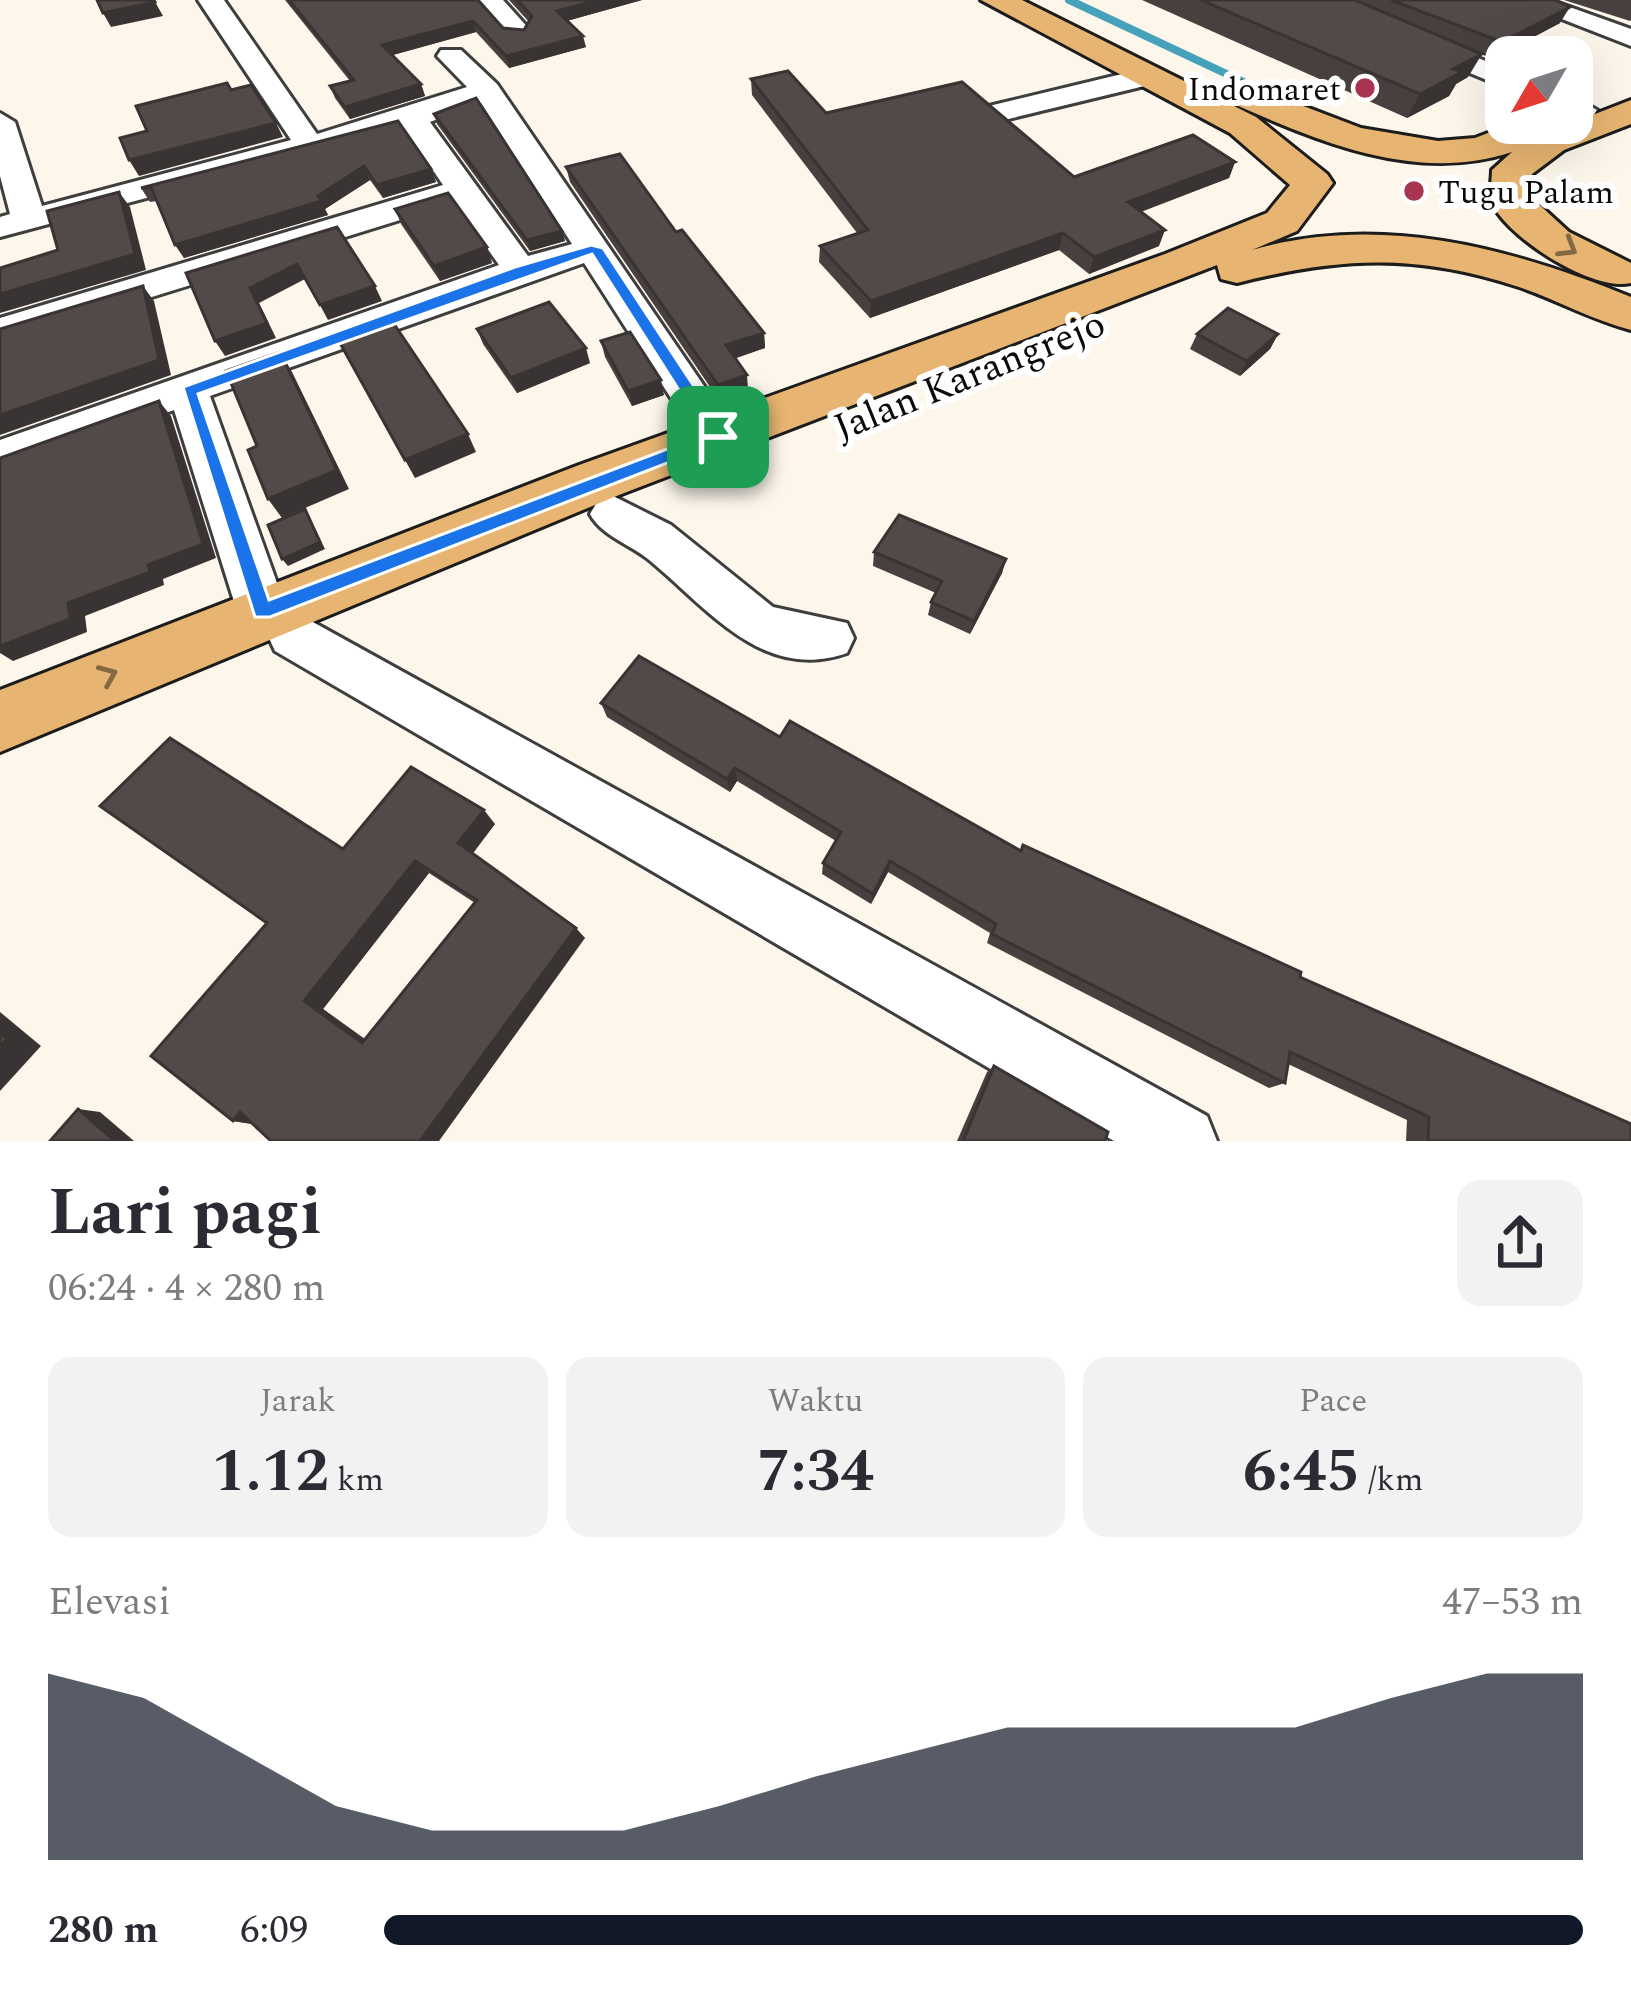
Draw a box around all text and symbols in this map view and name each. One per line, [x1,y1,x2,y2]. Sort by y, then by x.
north arrow [1485,36,1593,144]
map controls [1485,36,1593,144]
place label: Indomaret [1188,65,1341,115]
marker: Indomaret [1352,75,1378,101]
place label: Tugu Palam [1438,168,1614,218]
marker: Tugu Palam [1401,178,1427,204]
one-way arrow [1554,234,1576,256]
street label: Jalan Karangrejo [825,295,1115,458]
pin [667,386,769,488]
icon: arrive [685,404,751,470]
one-way arrow [96,665,117,689]
text: Lari pagi [48,1163,322,1264]
button: share [1457,1180,1583,1306]
text: 06:24 · 4 × 280 m [48,1259,325,1318]
text: Jarak [260,1376,336,1426]
text: Waktu [768,1376,863,1426]
text: Pace [1299,1376,1367,1426]
text: 1.12 [212,1426,329,1518]
text: 7:34 [757,1426,874,1518]
text: 6:45 [1243,1426,1360,1518]
text: km [329,1455,384,1505]
text: /km [1360,1455,1423,1505]
text: Elevasi [48,1573,171,1632]
text: 47–53 m [1442,1573,1583,1632]
text: 280 m [48,1901,159,1960]
text: 6:09 [240,1901,308,1960]

